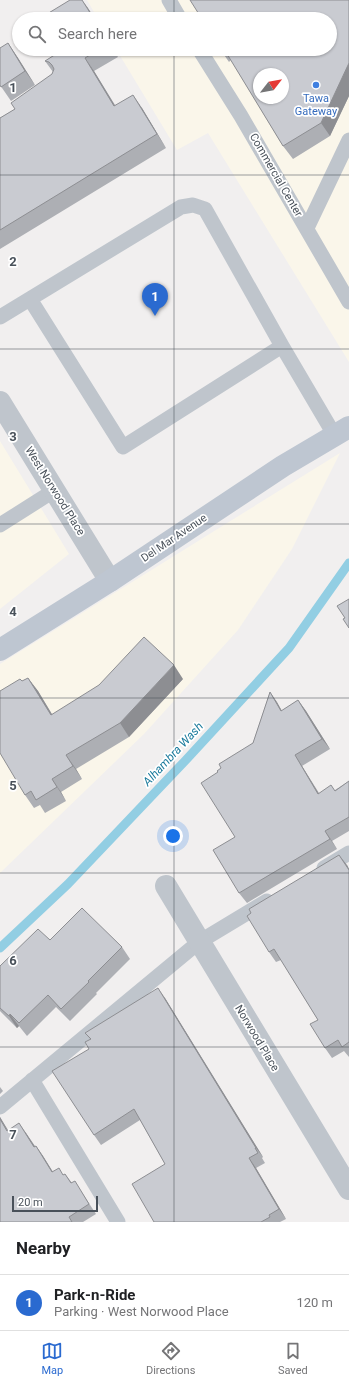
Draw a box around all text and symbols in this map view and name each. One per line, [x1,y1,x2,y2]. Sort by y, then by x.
search box [12,12,337,56]
icon: search [26,23,48,45]
text: Search here [58,25,137,43]
north arrow [253,68,289,104]
text: 1 [9,80,17,95]
marker: Tawa Gateway [311,80,321,90]
place label: Tawa Gateway [295,92,338,118]
street label: Commercial Center [247,131,305,219]
text: 2 [9,254,17,269]
pin: 1 [142,283,168,316]
text: 3 [9,429,17,444]
street label: West Norwood Place [22,444,88,538]
street label: Del Mar Avenue [139,511,209,565]
text: 4 [9,604,17,619]
water label: Alhambra Wash [139,719,206,789]
text: 5 [9,778,17,793]
your location [163,826,183,846]
text: 6 [9,953,17,968]
street label: Norwood Place [232,1003,282,1074]
text: 7 [9,1127,17,1142]
scale bar [12,1194,98,1213]
text: 20 m [18,1196,43,1209]
text: Nearby [16,1238,71,1258]
text: Park-n-Ride [54,1286,135,1304]
text: 1 [25,1295,33,1310]
text: 120 m [296,1295,333,1310]
text: Parking · West Norwood Place [54,1304,229,1319]
tab: Map [41,1340,63,1377]
tab: Directions [146,1340,195,1377]
tab: Saved [278,1340,308,1377]

